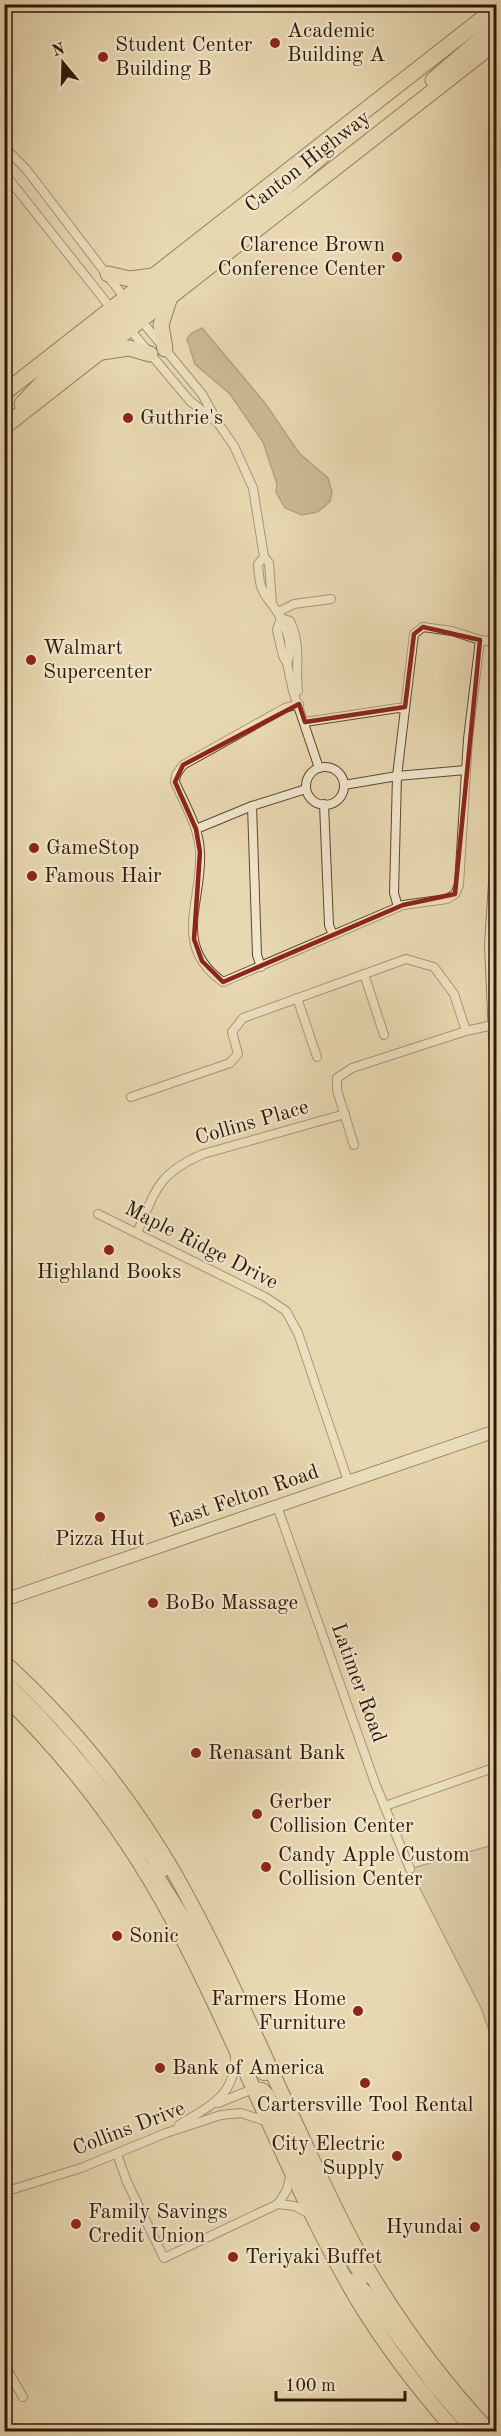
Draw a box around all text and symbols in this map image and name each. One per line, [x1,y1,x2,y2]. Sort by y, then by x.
place label: Academic Building A [287,21,385,66]
north arrow [33,33,93,93]
place label: Student Center Building B [115,35,253,80]
marker: Academic Building A [268,36,282,50]
text: N [50,41,68,60]
marker: Student Center Building B [96,50,110,64]
street label: Canton Highway [241,107,375,217]
place label: Clarence Brown Conference Center [218,235,385,280]
marker: Clarence Brown Conference Center [390,250,404,264]
place label: Guthrie's [140,408,223,429]
marker: Guthrie's [121,411,135,425]
place label: Walmart Supercenter [43,638,153,683]
marker: Walmart Supercenter [24,653,38,667]
place label: GameStop [46,838,140,859]
marker: GameStop [27,841,41,855]
place label: Famous Hair [44,866,162,887]
marker: Famous Hair [25,869,39,883]
street label: Collins Place [193,1097,311,1149]
street label: Maple Ridge Drive [121,1198,281,1294]
marker: Highland Books [102,1243,116,1257]
place label: Highland Books [37,1262,181,1283]
street label: East Felton Road [166,1462,322,1532]
marker: Pizza Hut [93,1510,107,1524]
place label: Pizza Hut [55,1529,145,1550]
place label: BoBo Massage [165,1593,298,1614]
marker: BoBo Massage [146,1596,160,1610]
street label: Latimer Road [327,1621,389,1745]
place label: Renasant Bank [208,1743,346,1764]
marker: Renasant Bank [189,1746,203,1760]
place label: Gerber Collision Center [269,1792,414,1837]
marker: Gerber Collision Center [250,1807,264,1821]
place label: Candy Apple Custom Collision Center [278,1845,470,1890]
marker: Candy Apple Custom Collision Center [259,1860,273,1874]
place label: Sonic [129,1926,179,1947]
marker: Sonic [110,1929,124,1943]
place label: Farmers Home Furniture [211,1989,346,2034]
marker: Farmers Home Furniture [351,2004,365,2018]
place label: Bank of America [172,2058,324,2079]
marker: Bank of America [153,2061,167,2075]
marker: Cartersville Tool Rental [358,2076,372,2090]
place label: Cartersville Tool Rental [257,2095,474,2116]
street label: Collins Drive [70,2098,188,2160]
place label: City Electric Supply [271,2134,385,2179]
marker: City Electric Supply [390,2149,404,2163]
place label: Family Savings Credit Union [88,2202,228,2247]
marker: Family Savings Credit Union [69,2217,83,2231]
place label: Hyundai [386,2217,463,2238]
marker: Hyundai [468,2220,482,2234]
place label: Teriyaki Buffet [245,2247,382,2268]
marker: Teriyaki Buffet [226,2250,240,2264]
scale bar [276,2364,405,2402]
text: 100 m [285,2377,336,2395]

